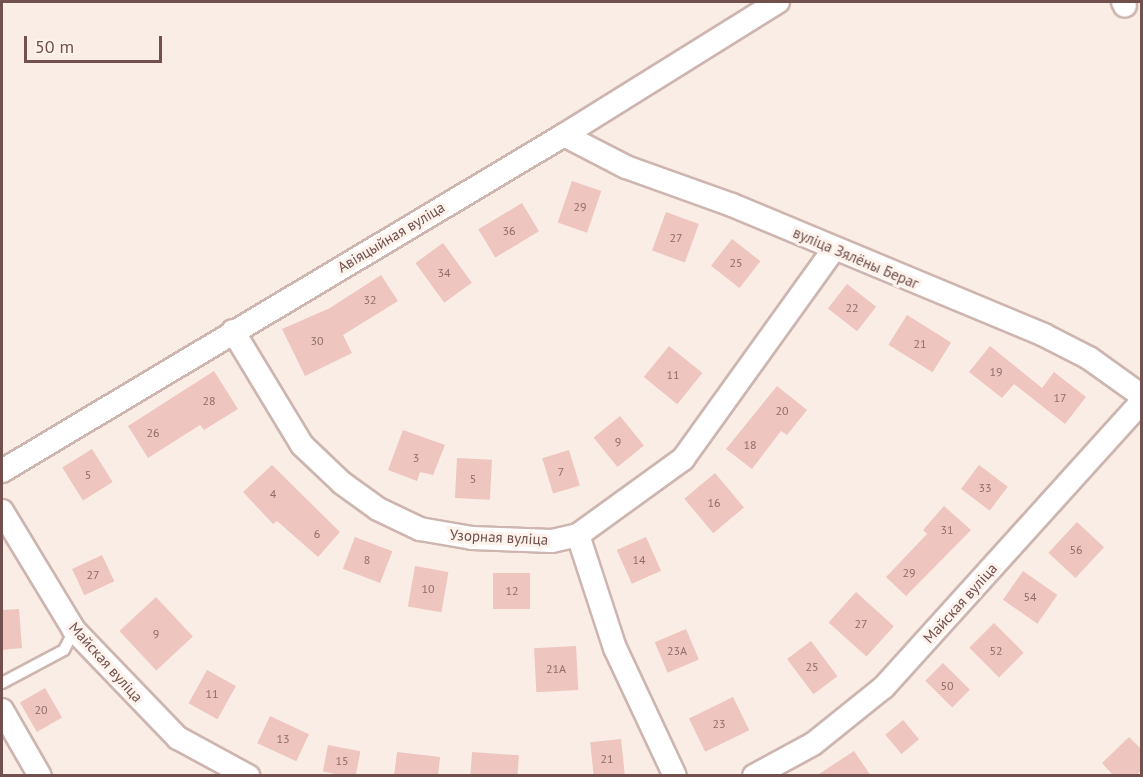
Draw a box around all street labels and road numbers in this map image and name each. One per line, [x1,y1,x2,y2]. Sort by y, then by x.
street label: Авіяцыйная вуліца [334,198,448,276]
street label: вуліца Зялёны Бераг [790,223,922,293]
street label: Узорная вуліца [449,525,549,549]
street label: Майская вуліца [919,559,1001,647]
street label: Майская вуліца [65,618,147,706]

